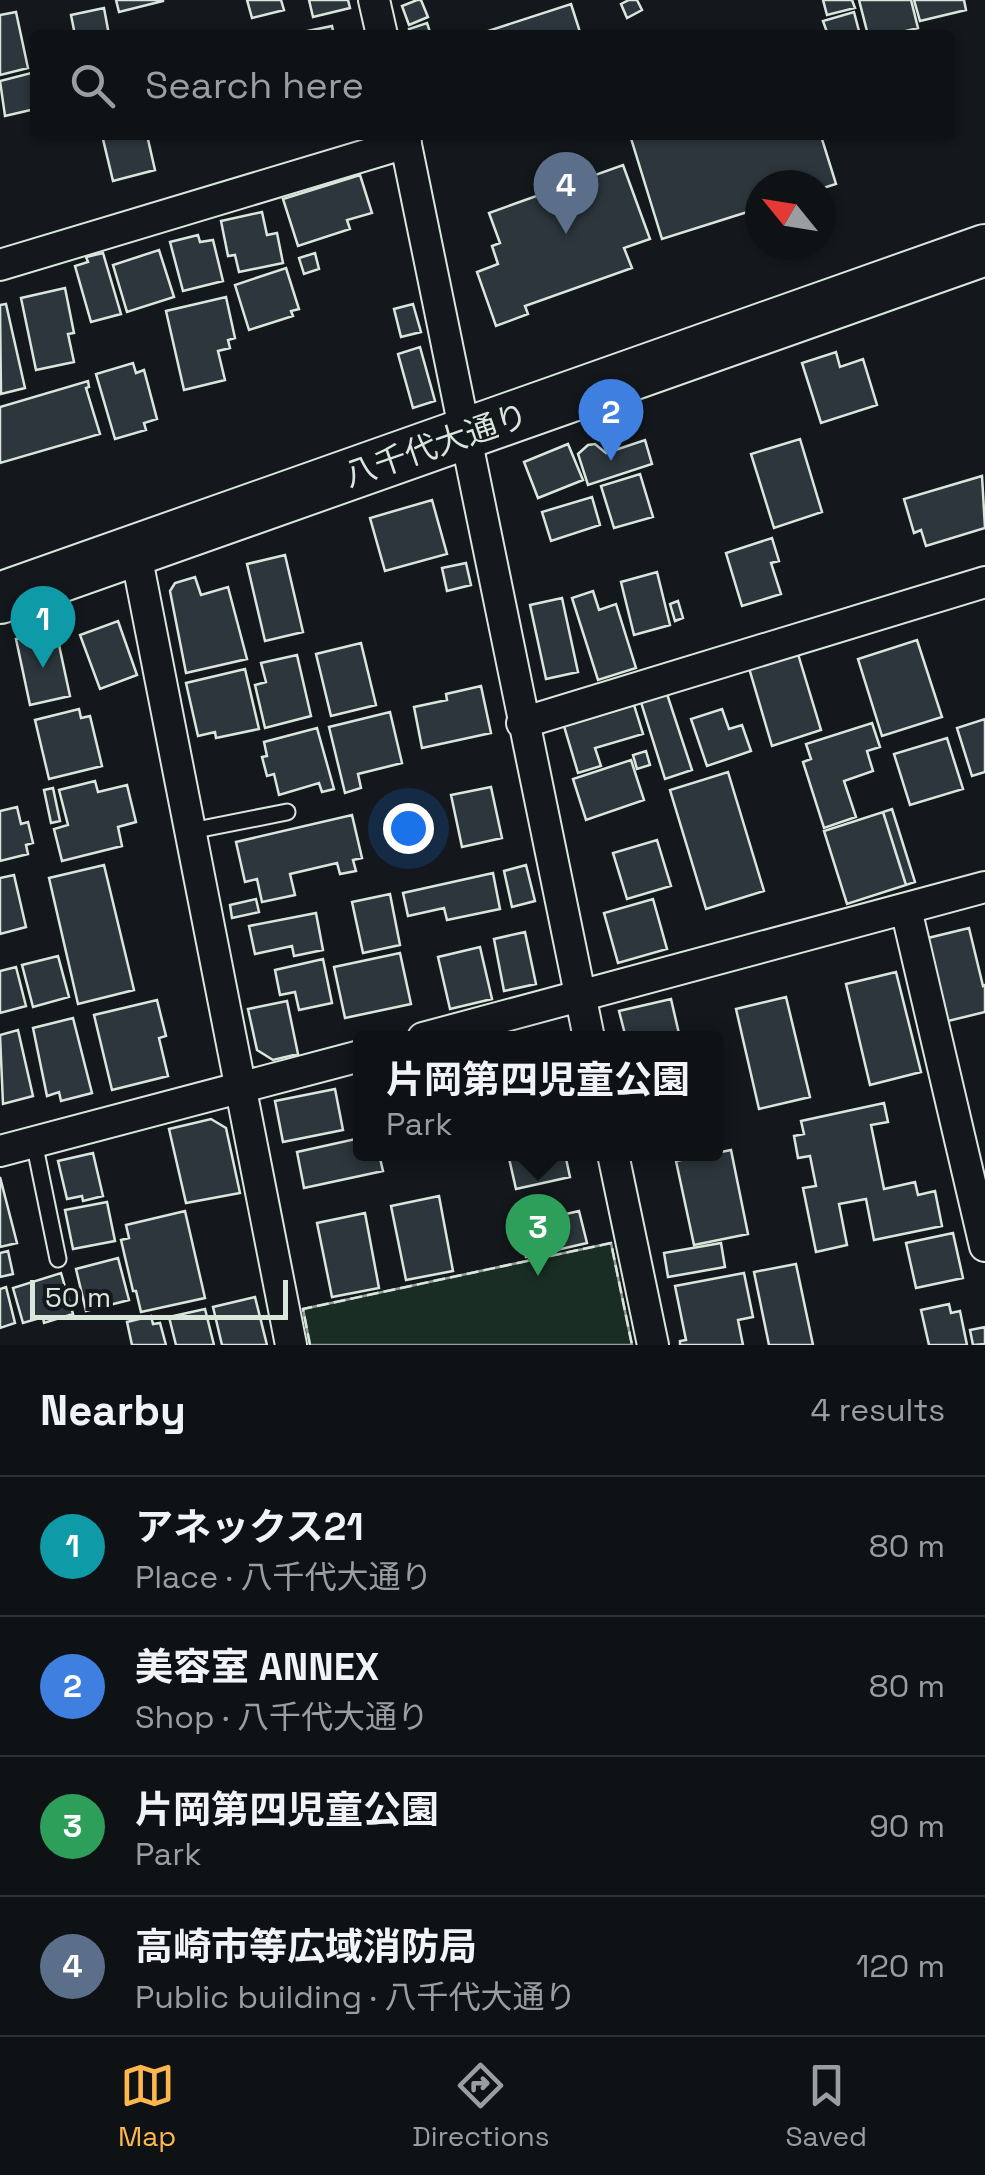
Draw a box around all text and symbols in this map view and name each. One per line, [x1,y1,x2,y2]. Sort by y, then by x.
search box [30,30,955,140]
icon: search [65,58,120,113]
text: Search here [145,61,364,109]
pin: 4 [534,152,598,234]
north arrow [745,170,835,260]
pin: 2 [578,378,644,461]
street label: 八千代大通り [339,395,533,495]
pin: 1 [10,586,76,668]
your location [383,803,434,854]
popup [353,1031,723,1161]
text: 片岡第四児童公園 [386,1056,690,1104]
text: Park [386,1104,453,1144]
pin: 3 [506,1194,570,1276]
scale bar [30,1275,288,1320]
text: 50 m [45,1279,111,1315]
text: Nearby [40,1384,186,1437]
text: 4 results [810,1390,945,1430]
text: アネックス21 [135,1503,364,1551]
text: 1 [65,1526,80,1566]
text: 80 m [869,1526,945,1566]
text: Place · 八千代大通り [135,1557,433,1597]
text: 美容室 ANNEX [135,1643,379,1691]
text: 2 [63,1666,82,1706]
text: 80 m [869,1666,945,1706]
text: Shop · 八千代大通り [135,1697,429,1737]
text: 片岡第四児童公園 [135,1786,439,1834]
text: 3 [63,1806,82,1846]
text: 90 m [869,1806,945,1846]
text: Park [135,1834,202,1874]
text: 高崎市等広域消防局 [135,1923,477,1971]
text: 4 [62,1946,83,1986]
text: 120 m [856,1946,945,1986]
text: Public building · 八千代大通り [135,1977,576,2017]
tab: Map [118,2058,176,2154]
tab: Directions [412,2058,549,2154]
tab: Saved [785,2058,867,2154]

